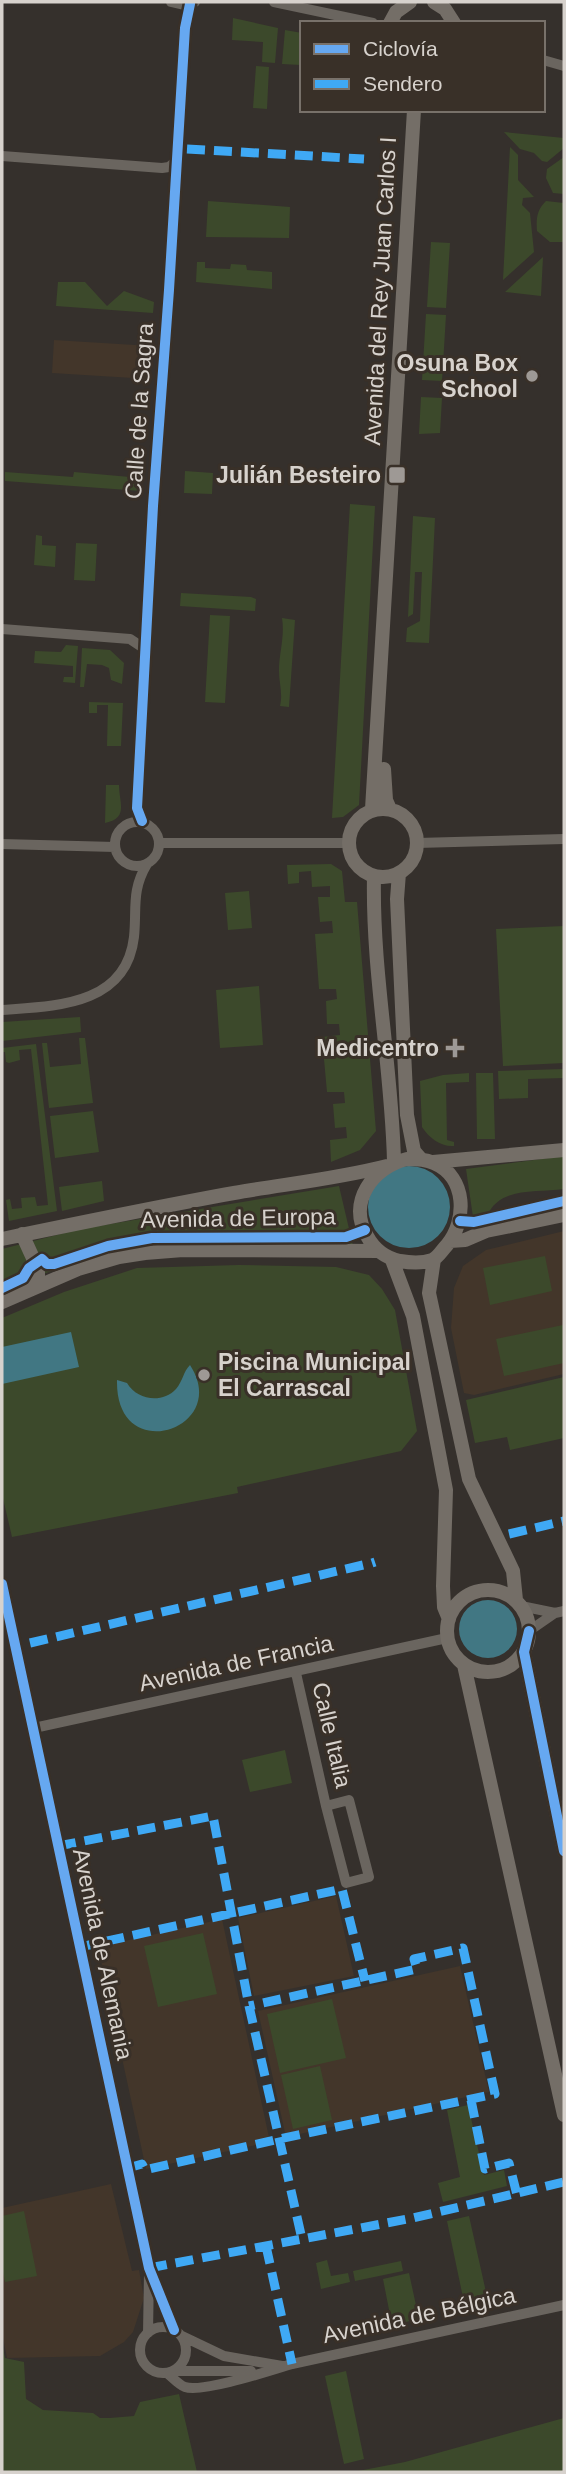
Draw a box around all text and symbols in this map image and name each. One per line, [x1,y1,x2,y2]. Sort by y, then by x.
legend [300,21,545,112]
text: Ciclovía [363,37,438,60]
text: Sendero [363,72,442,95]
street label: Avenida del Rey Juan Carlos I [359,136,401,446]
street label: Calle de la Sagra [120,322,158,500]
place label: Osuna Box School [397,350,518,402]
marker: Osuna Box School [524,368,540,384]
place label: Julián Besteiro [216,462,381,488]
marker: Julián Besteiro [387,465,407,485]
place label: Medicentro [316,1035,439,1061]
marker: Medicentro [445,1038,465,1058]
street label: Avenida de Europa [140,1203,336,1233]
place label: Piscina Municipal El Carrascal [218,1349,411,1401]
marker: Piscina Municipal El Carrascal [196,1367,212,1383]
street label: Avenida de Francia [137,1630,336,1696]
street label: Calle Italia [307,1680,357,1790]
street label: Avenida de Alemania [68,1846,138,2062]
street label: Avenida de Bélgica [320,2282,518,2348]

